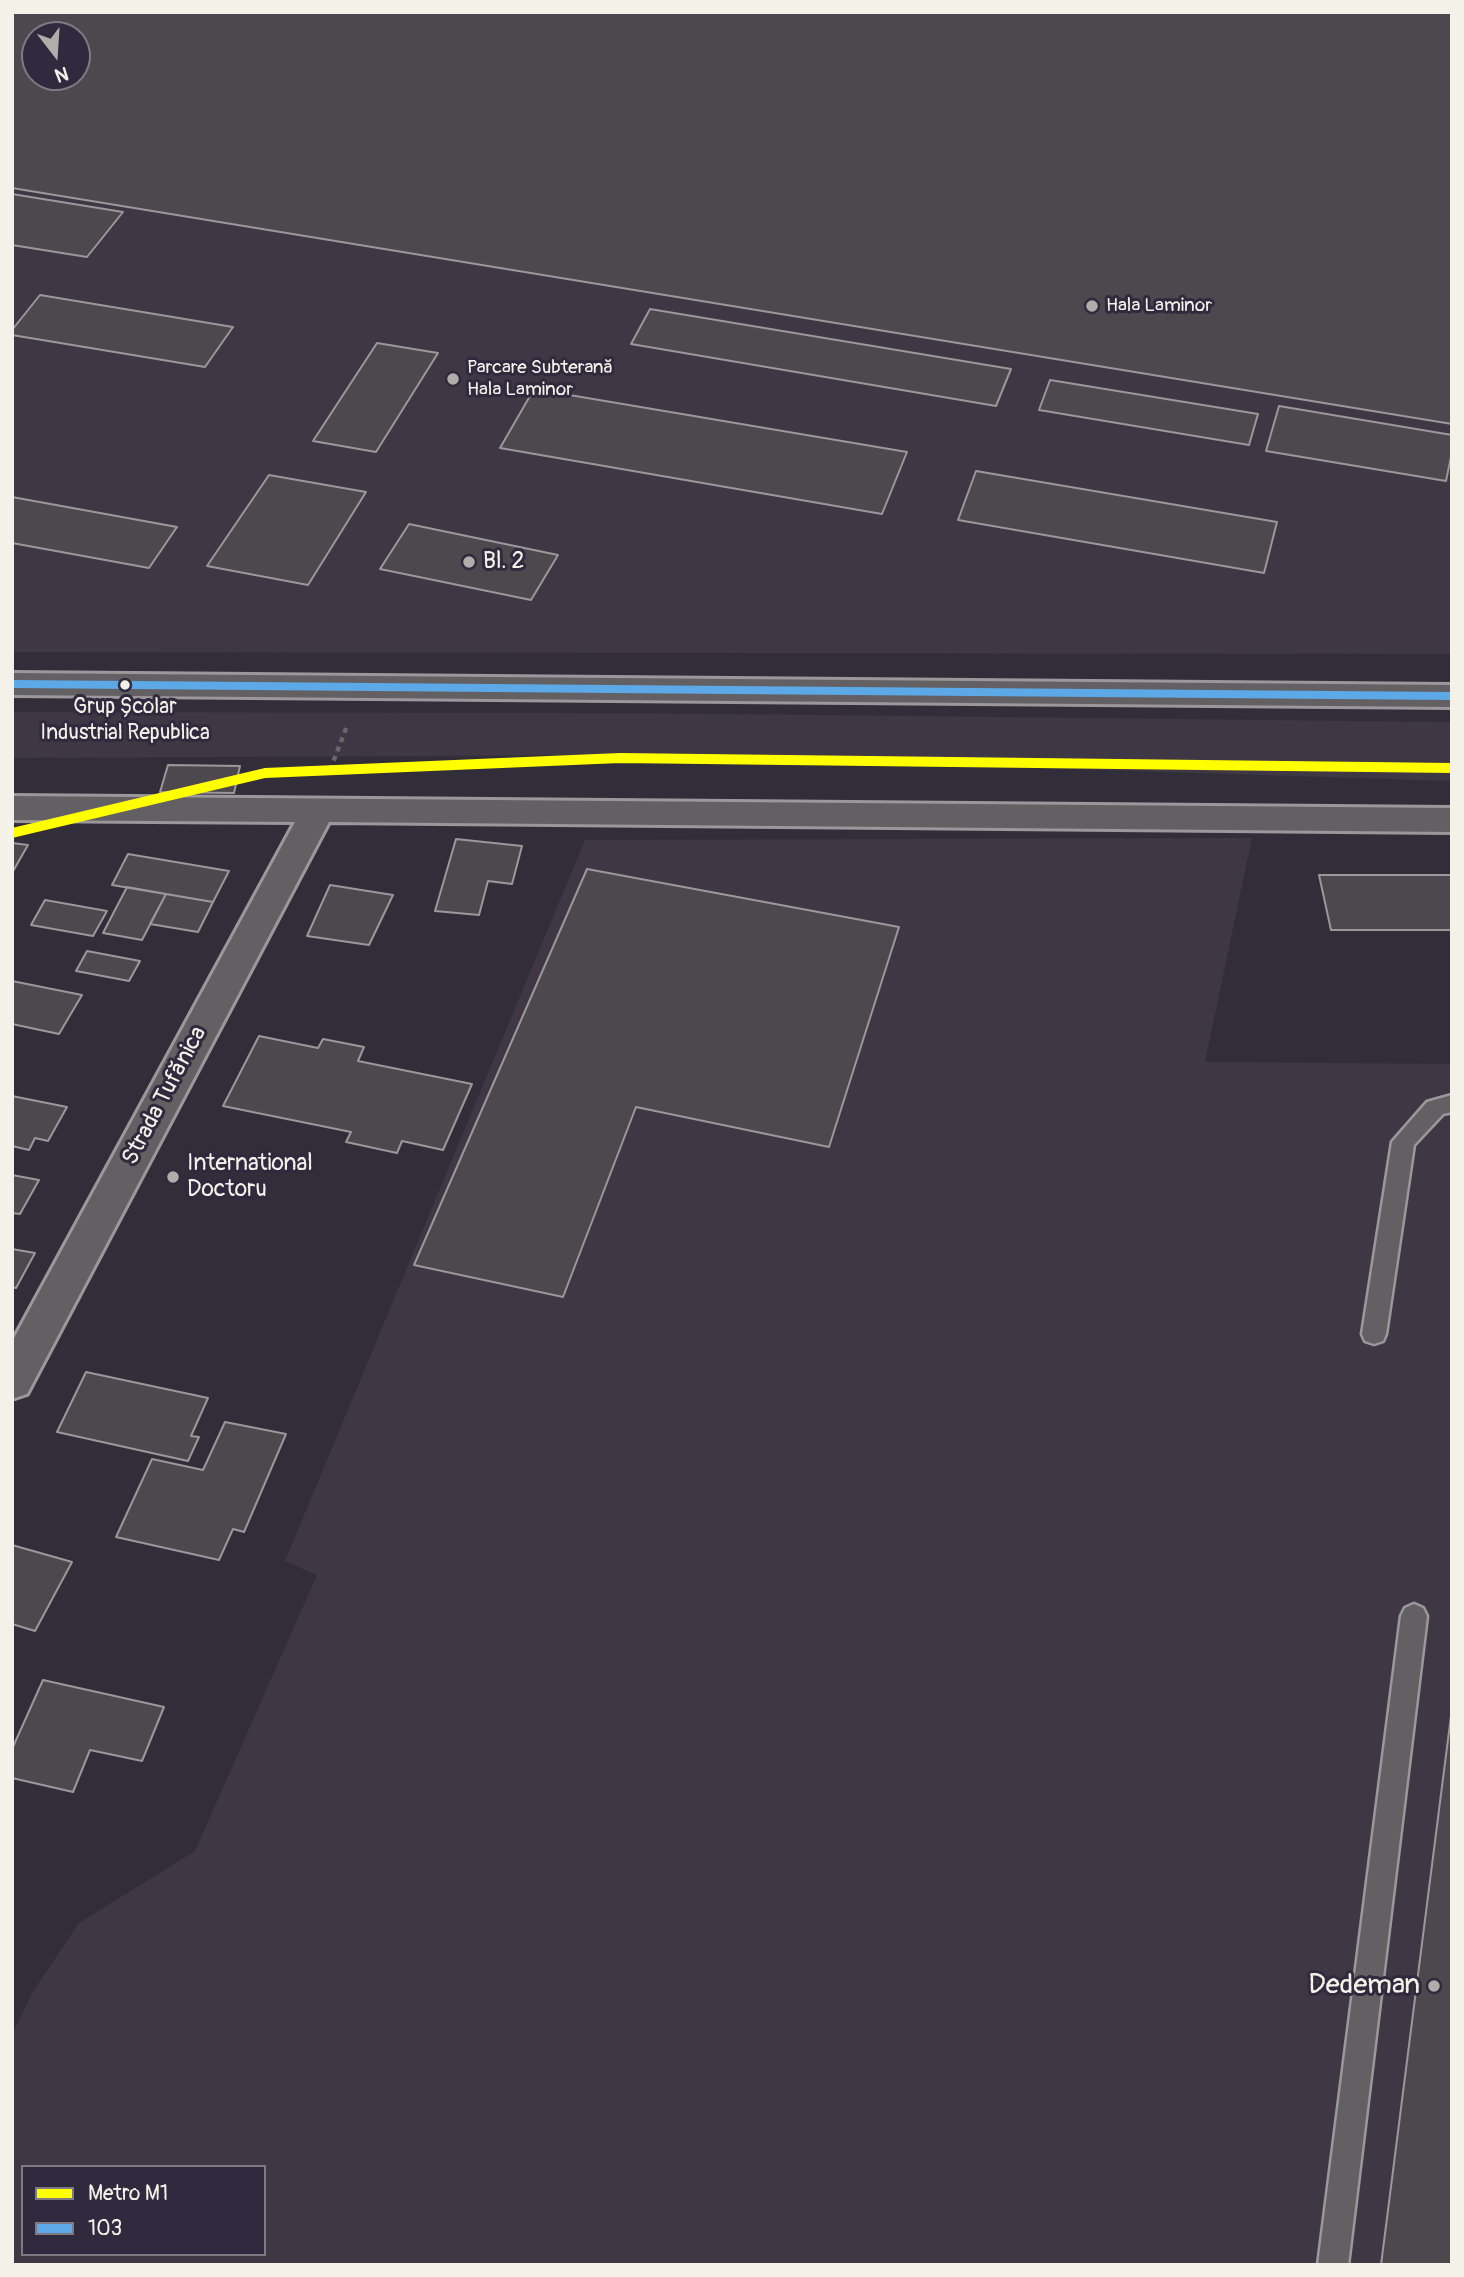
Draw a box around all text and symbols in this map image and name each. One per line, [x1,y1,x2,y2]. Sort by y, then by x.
north arrow [21,21,91,91]
text: N [52,61,71,88]
place label: Hala Laminor [1106,295,1212,317]
marker: Hala Laminor [1084,298,1100,314]
place label: Parcare Subterană Hala Laminor [467,357,613,401]
marker: Parcare Subterană Hala Laminor [445,371,461,387]
place label: Bl. 2 [483,548,524,576]
marker: Bl. 2 [461,554,477,570]
marker: Grup Școlar Industrial Republica [118,678,132,692]
place label: Grup Școlar Industrial Republica [40,695,210,745]
street label: Strada Tufănica [117,1022,213,1170]
place label: International Doctoru [187,1150,313,1204]
marker: International Doctoru [165,1169,181,1185]
place label: Dedeman [1308,1969,1420,2003]
marker: Dedeman [1426,1978,1442,1994]
legend [21,2165,266,2256]
text: Metro M1 [88,2180,168,2207]
text: 103 [88,2215,122,2242]

